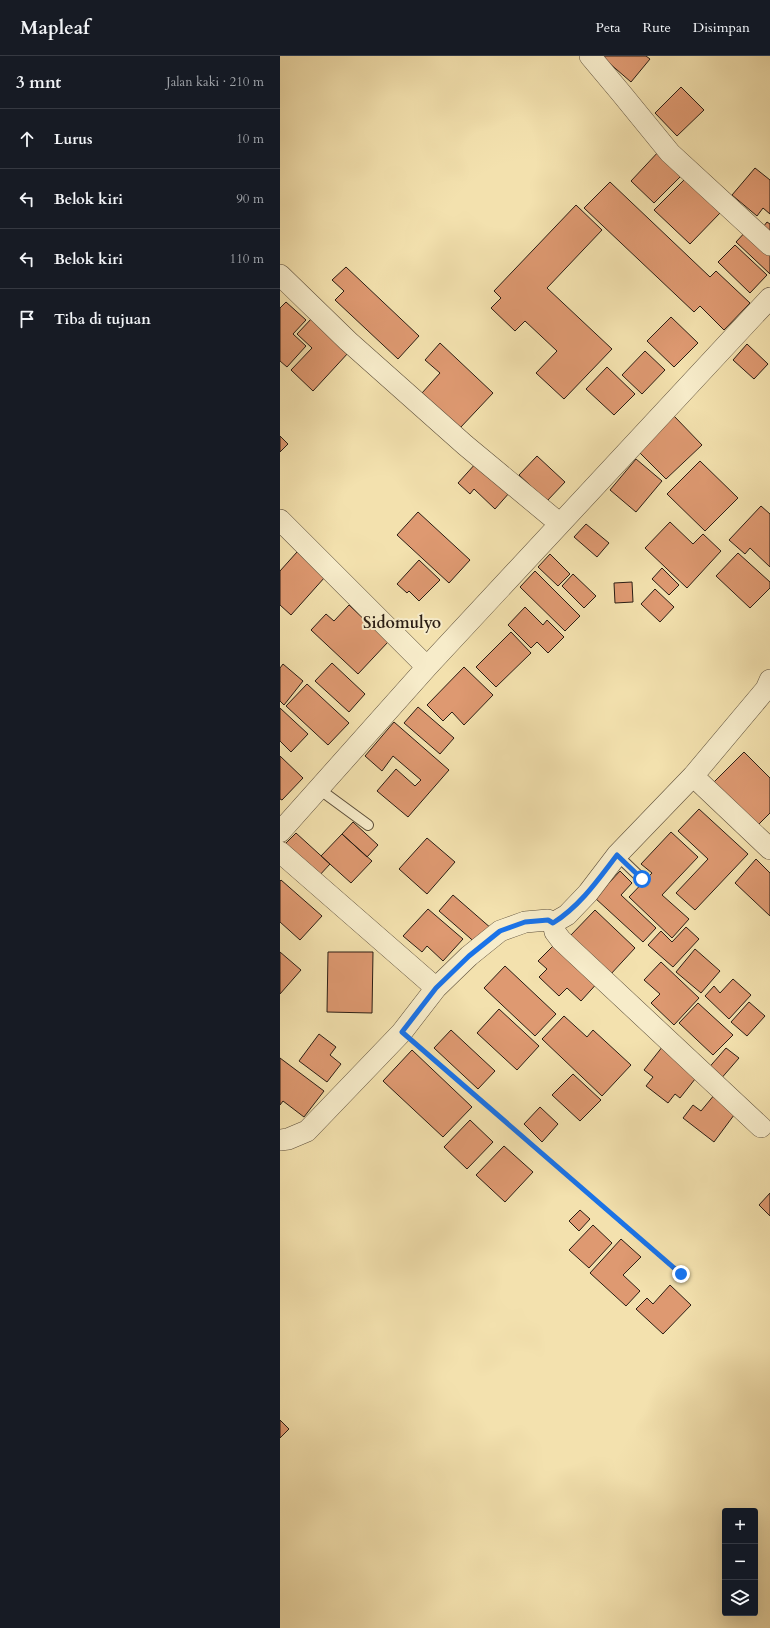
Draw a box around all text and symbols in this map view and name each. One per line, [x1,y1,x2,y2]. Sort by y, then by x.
text: Mapleaf [20,15,90,41]
text: Peta [595,18,621,37]
text: Rute [643,18,671,37]
text: Disimpan [693,18,750,37]
text: 3 mnt [16,71,61,94]
text: Jalan kaki · 210 m [166,73,264,91]
icon: ahead [16,128,38,150]
text: Lurus [54,129,93,149]
text: 10 m [236,130,264,148]
icon: left [16,188,38,210]
text: Belok kiri [54,189,123,209]
text: 90 m [236,190,264,208]
icon: left [16,248,38,270]
text: Belok kiri [54,249,123,269]
text: 110 m [230,250,264,268]
icon: arrive [16,308,38,330]
text: Tiba di tujuan [54,309,151,329]
district label: Sidomulyo [363,612,441,634]
route start [633,870,651,888]
route end [672,1265,690,1283]
map controls [722,1508,758,1616]
button: + [722,1508,758,1544]
button: − [722,1544,758,1580]
button: layers [722,1580,758,1616]

